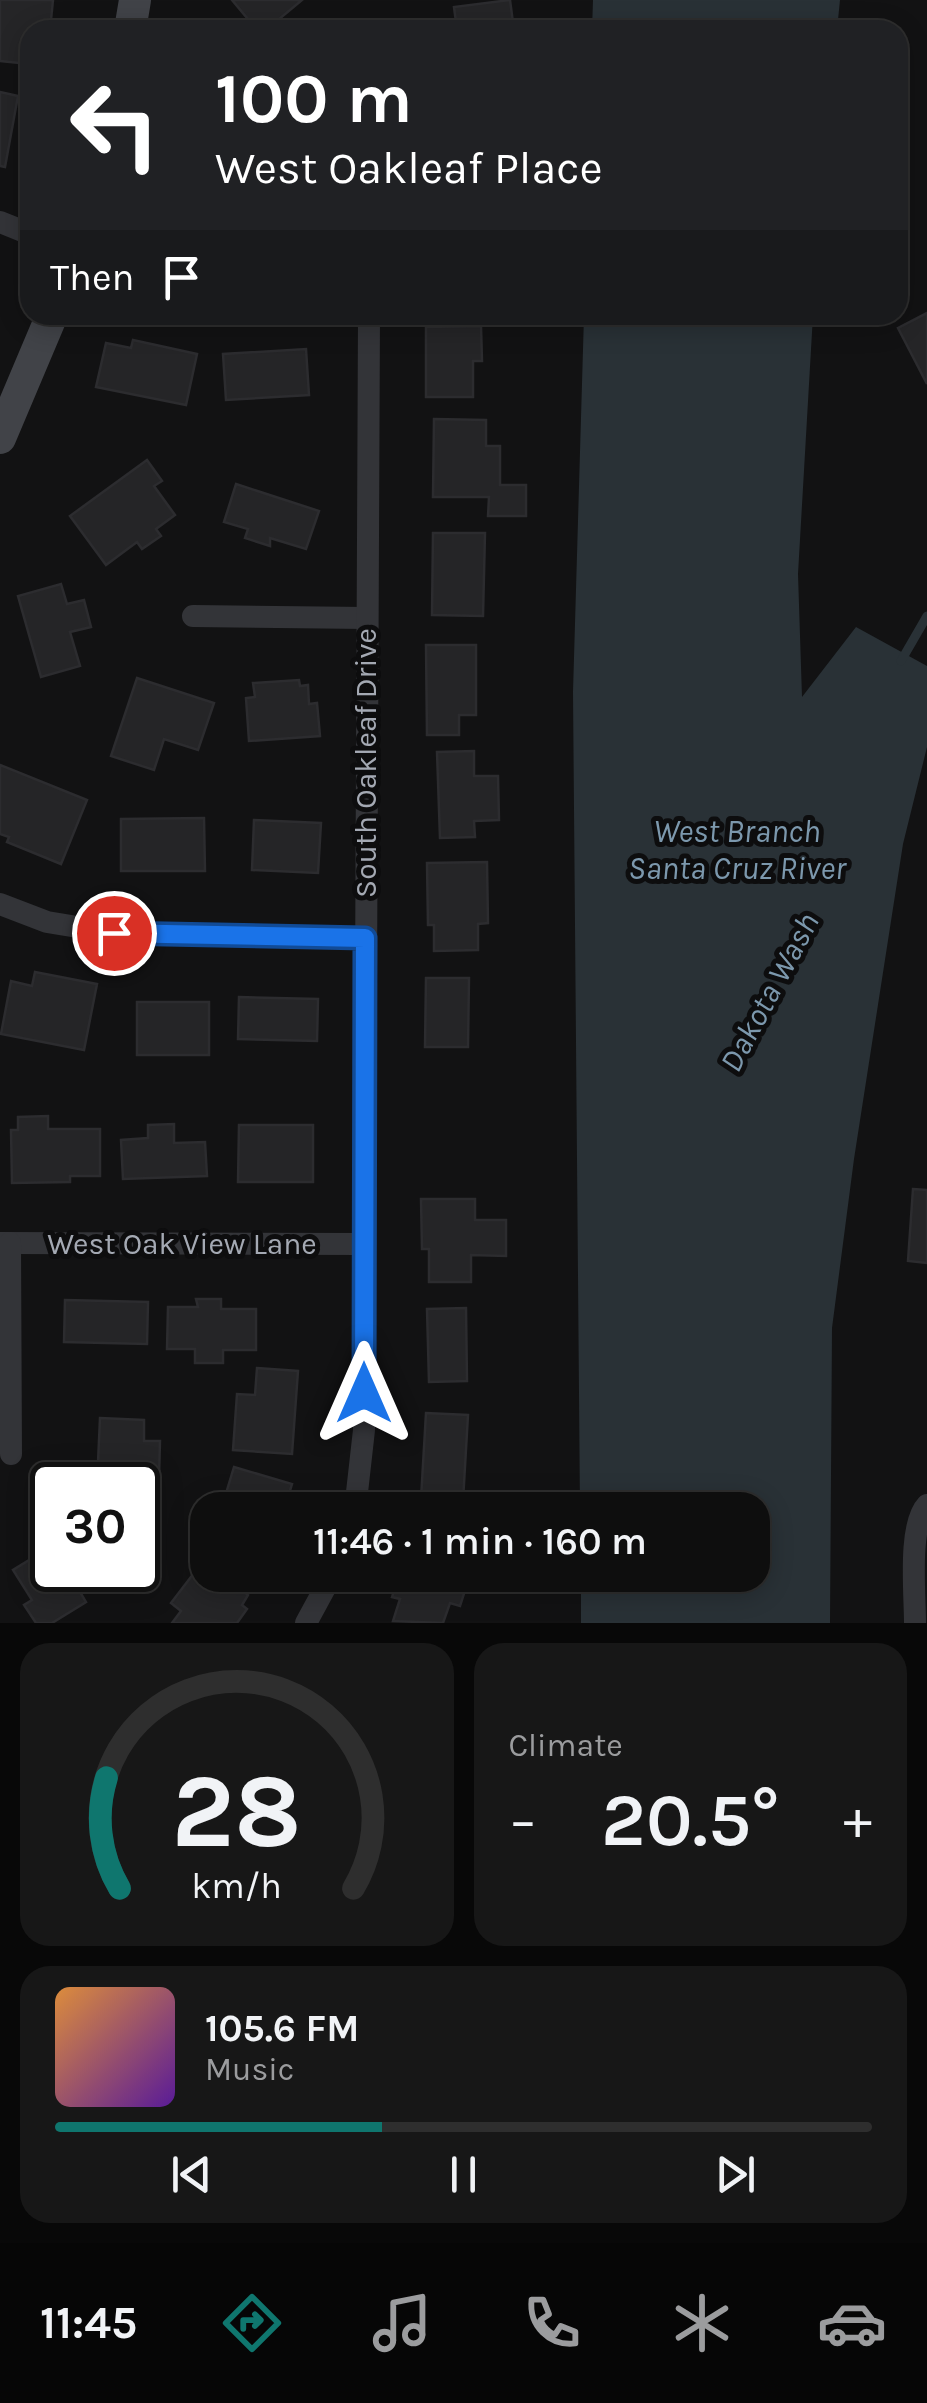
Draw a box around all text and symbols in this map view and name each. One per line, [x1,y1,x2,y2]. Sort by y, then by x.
text: 100 m [215,58,413,140]
icon: left [50,60,180,190]
text: West Oakleaf Place [215,142,603,194]
icon: arrive [154,250,209,305]
text: Then [50,255,134,300]
street label: South Oakleaf Drive [348,628,384,898]
water label: West Branch Santa Cruz River [628,813,847,887]
pin [72,891,157,976]
icon: arrive [87,906,142,961]
water label: Dakota Wash [712,907,827,1078]
street label: West Oak View Lane [47,1226,317,1262]
position arrow [312,1341,416,1445]
speed limit sign: 30 [30,1462,160,1592]
text: 11:46 · 1 min · 160 m [313,1519,647,1564]
text: Climate [509,1727,623,1764]
text: 28 [172,1751,302,1872]
text: 20.5° [601,1776,779,1864]
text: − [509,1788,537,1852]
text: + [843,1788,872,1852]
text: km/h [191,1865,282,1907]
text: 105.6 FM [205,2006,360,2051]
text: Music [205,2051,294,2088]
icon: previous [164,2147,219,2202]
icon: pause [436,2147,491,2202]
icon: next [708,2147,763,2202]
icon: directions [217,2288,287,2358]
icon: music [367,2288,437,2358]
icon: phone [517,2288,587,2358]
icon: climate [667,2288,737,2358]
icon: car [817,2288,887,2358]
text: 11:45 [40,2297,137,2349]

